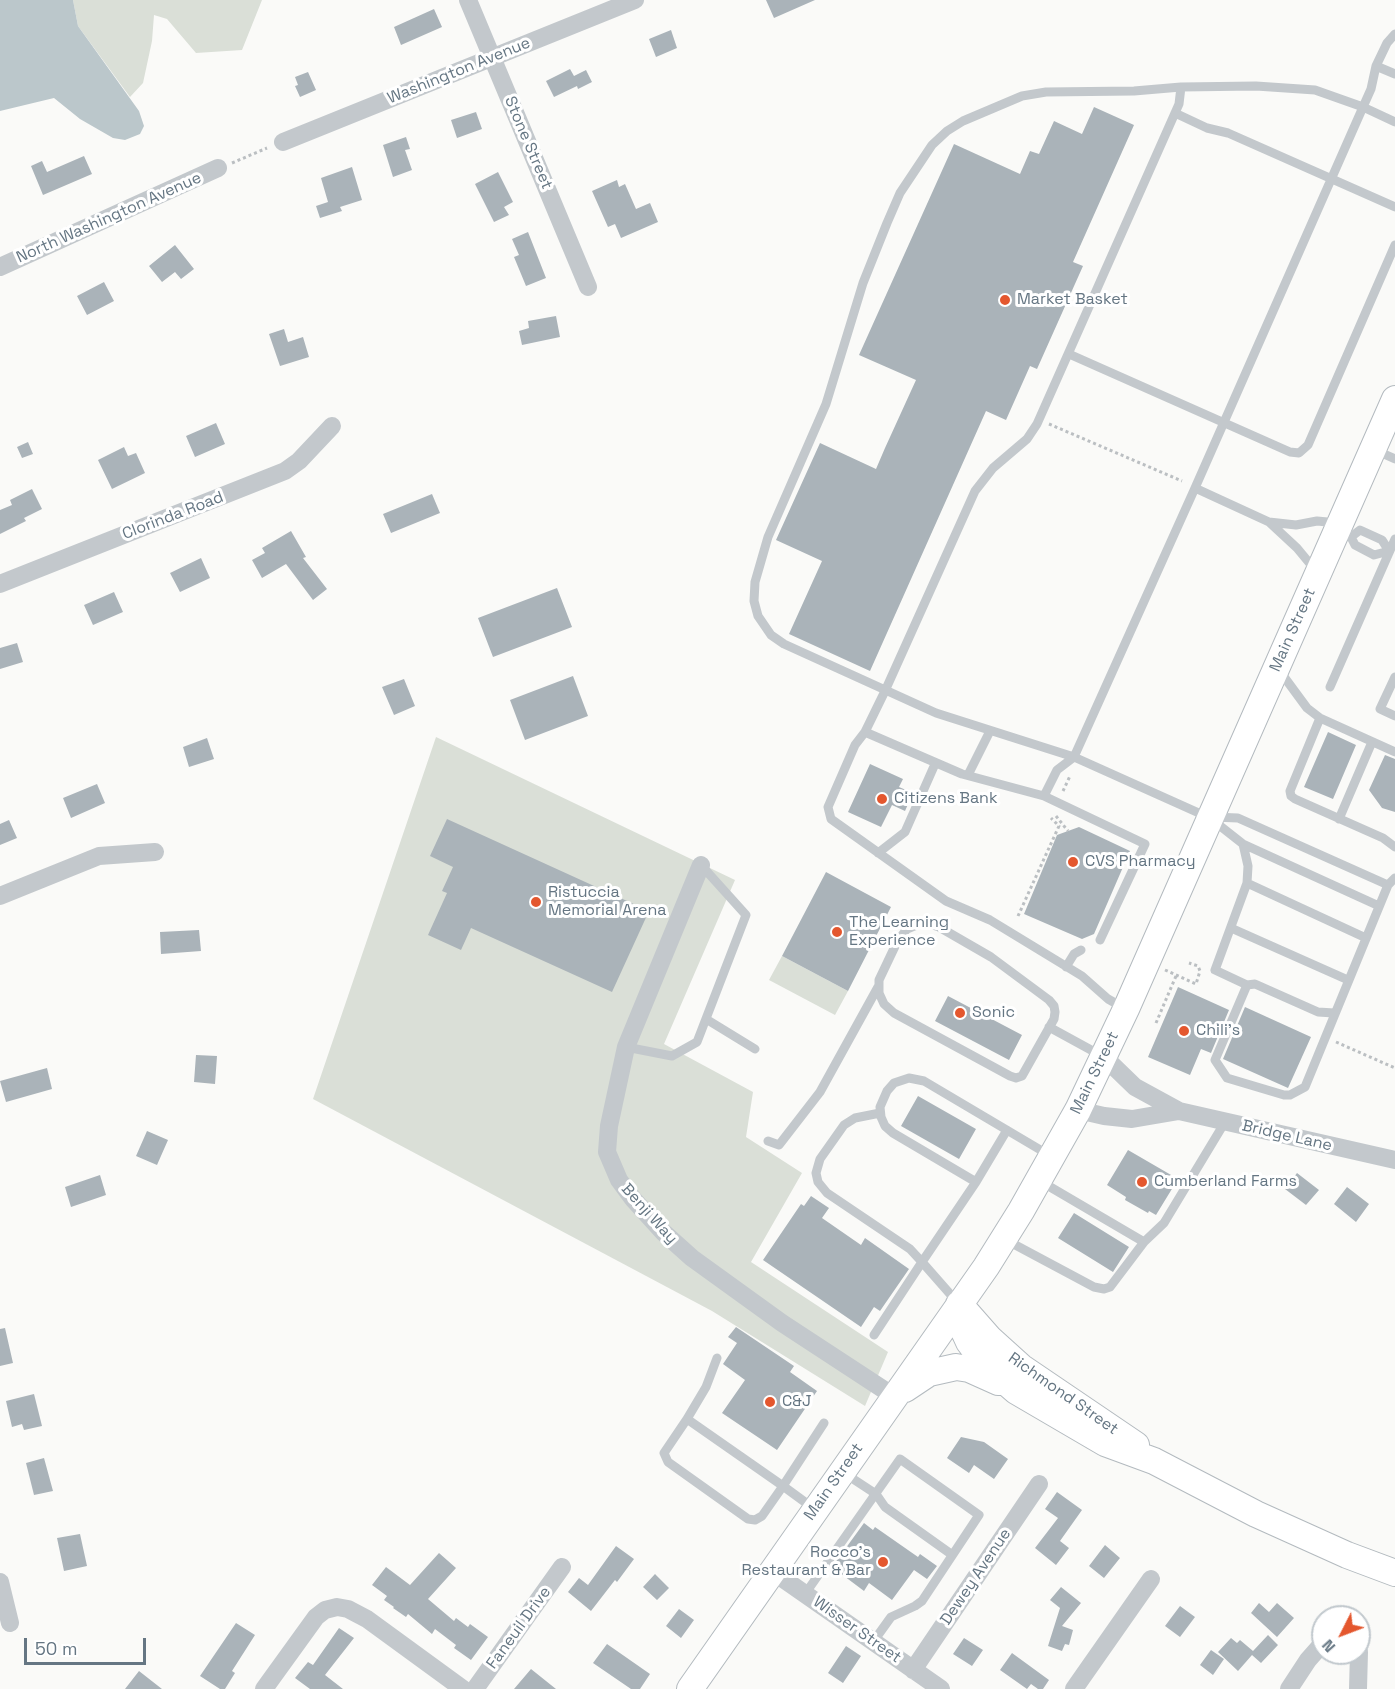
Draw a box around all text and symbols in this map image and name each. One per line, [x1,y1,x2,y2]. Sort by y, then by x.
street label: Washington Avenue [385,34,533,108]
street label: Stone Street [500,94,556,192]
street label: North Washington Avenue [14,168,204,268]
place label: Market Basket [1017,290,1128,310]
marker: Market Basket [998,293,1012,307]
street label: Clorinda Road [120,488,226,544]
street label: Main Street [1266,585,1320,675]
place label: Citizens Bank [894,789,998,809]
marker: Citizens Bank [875,792,889,806]
place label: CVS Pharmacy [1085,852,1196,872]
marker: CVS Pharmacy [1066,855,1080,869]
place label: Ristuccia Memorial Arena [548,883,666,921]
marker: Ristuccia Memorial Arena [529,895,543,909]
place label: The Learning Experience [849,913,949,951]
marker: The Learning Experience [830,925,844,939]
place label: Sonic [972,1003,1015,1023]
marker: Sonic [953,1006,967,1020]
place label: Chili's [1196,1021,1240,1041]
marker: Chili's [1177,1024,1191,1038]
street label: Main Street [1067,1028,1123,1118]
street label: Bridge Lane [1240,1116,1334,1156]
place label: Cumberland Farms [1154,1172,1297,1192]
marker: Cumberland Farms [1135,1175,1149,1189]
street label: Benji Way [617,1180,681,1248]
street label: Richmond Street [1004,1349,1122,1439]
place label: C&J [782,1392,811,1412]
marker: C&J [763,1395,777,1409]
street label: Main Street [800,1440,868,1524]
street label: Dewey Avenue [937,1525,1015,1629]
place label: Rocco's Restaurant & Bar [741,1543,871,1581]
marker: Rocco's Restaurant & Bar [876,1555,890,1569]
street label: Faneuil Drive [483,1583,555,1673]
street label: Wisser Street [809,1593,905,1667]
north arrow [1311,1605,1371,1665]
scale bar [27,1626,148,1664]
text: N [1317,1635,1340,1657]
text: 50 m [35,1637,77,1660]

